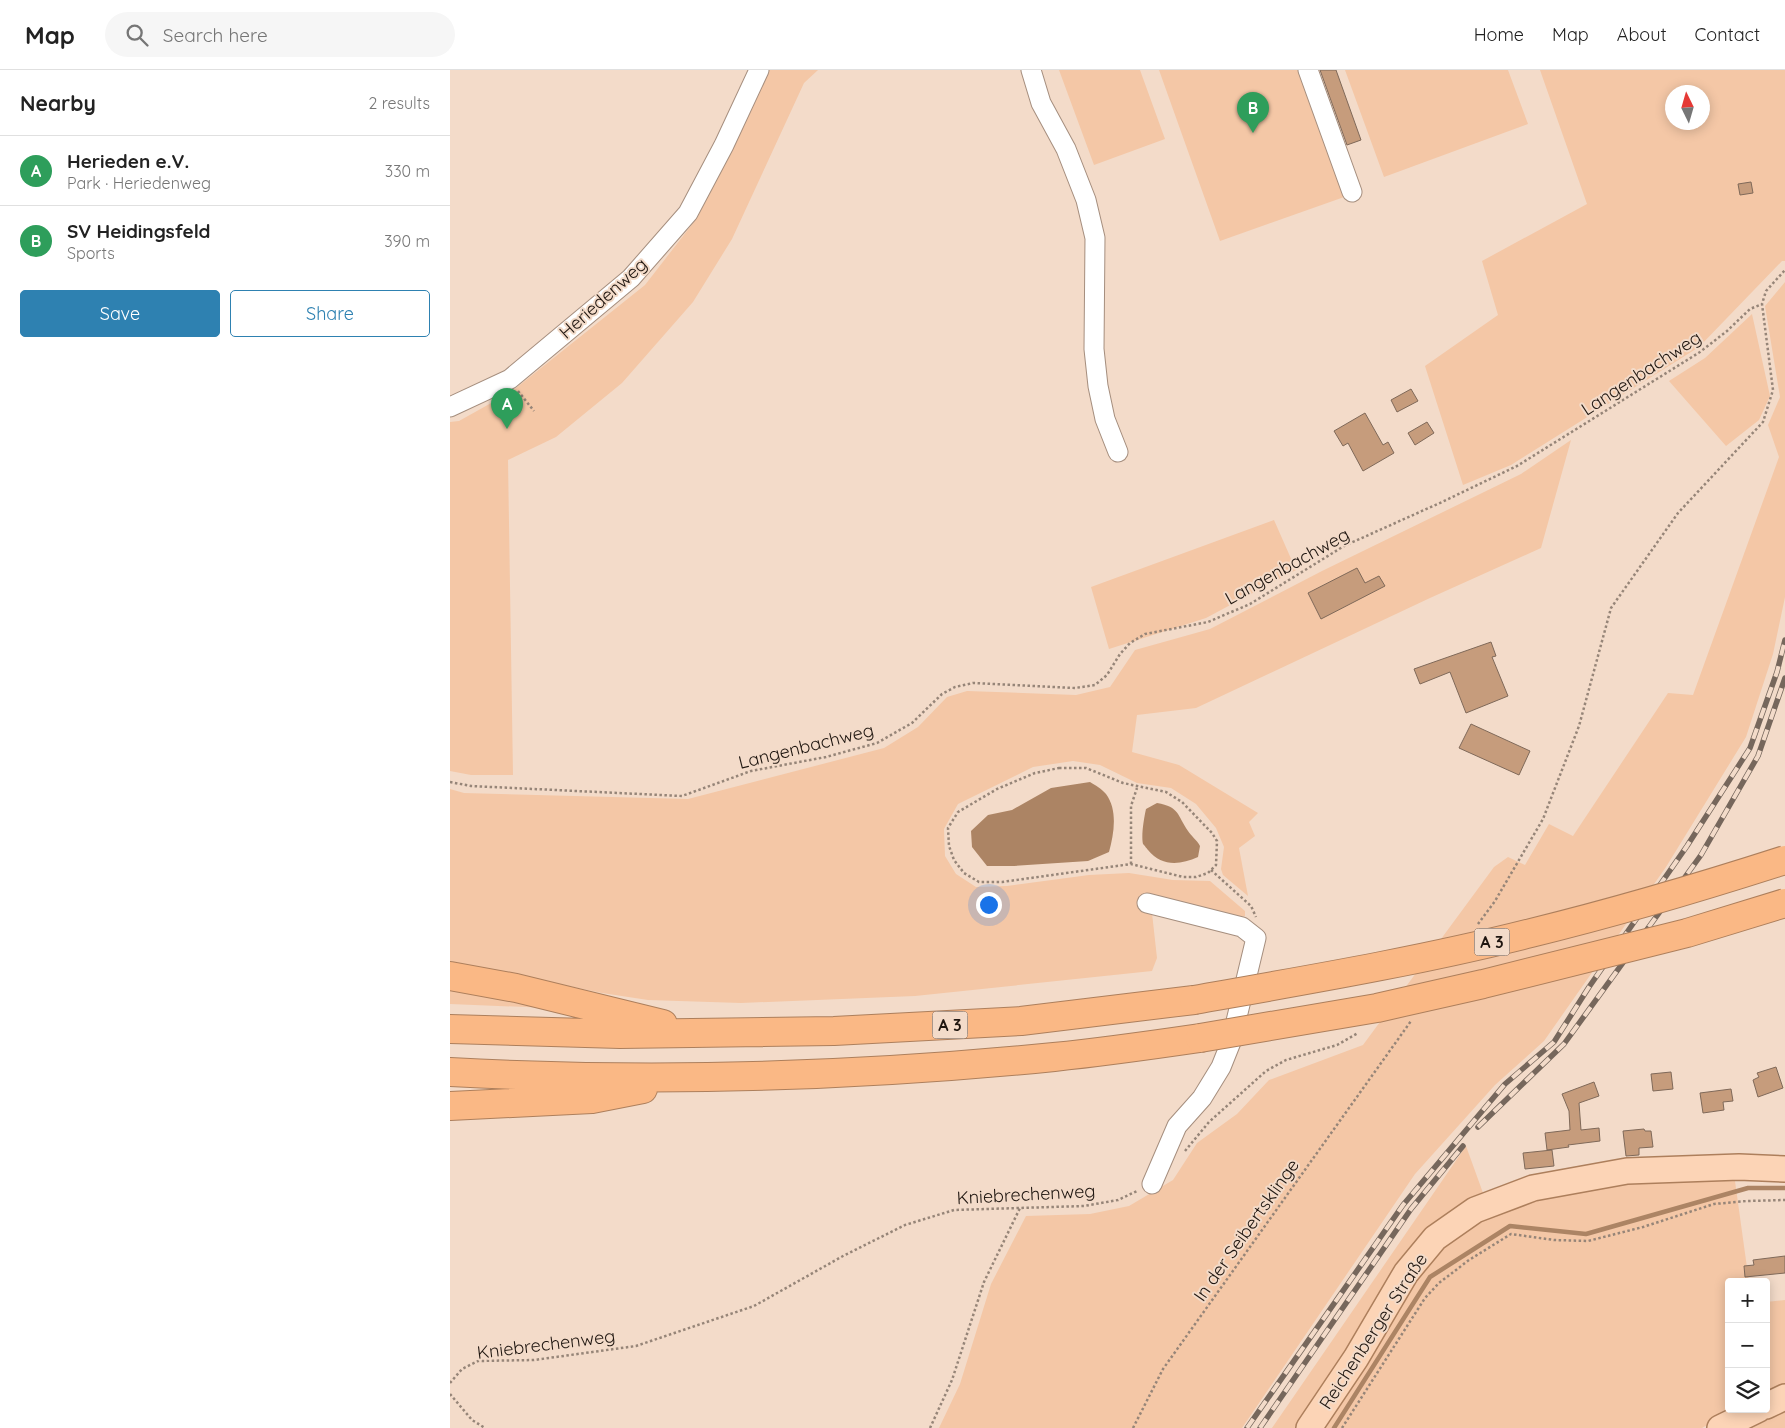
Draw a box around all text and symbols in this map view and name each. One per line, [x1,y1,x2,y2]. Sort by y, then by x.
search box [105,12,455,57]
text: Map [25,20,75,50]
icon: search [123,21,151,49]
text: Search here [163,23,268,47]
text: Home [1474,23,1524,46]
text: Map [1552,23,1589,46]
text: About [1617,23,1667,46]
text: Contact [1695,23,1760,46]
north arrow [1665,85,1710,130]
text: Nearby [20,90,96,116]
pin: B [1237,92,1269,133]
text: 2 results [368,93,430,113]
text: Herieden e.V. [67,149,189,173]
text: A [31,161,41,181]
text: 330 m [385,161,430,181]
text: Park · Heriedenweg [67,173,211,193]
text: SV Heidingsfeld [67,219,211,243]
text: B [31,231,41,251]
text: 390 m [384,231,430,251]
text: Sports [67,243,115,263]
street label: Heriedenweg [554,253,652,343]
button: Save [20,290,220,337]
button: Share [230,290,430,337]
street label: Langenbachweg [1577,326,1705,420]
pin: A [491,388,523,429]
street label: Langenbachweg [1221,522,1353,610]
street label: Langenbachweg [736,718,876,774]
your location [976,892,1002,918]
road number: A 3 [1474,929,1510,956]
road number: A 3 [932,1012,968,1038]
street label: In der Seibertsklinge [1188,1154,1304,1306]
street label: Kniebrechenweg [956,1179,1096,1209]
street label: Reichenberger Straße [1314,1249,1432,1413]
map controls [1725,1278,1770,1413]
button: + [1725,1278,1770,1323]
button: − [1725,1323,1770,1368]
street label: Kniebrechenweg [476,1324,616,1364]
button: layers [1725,1368,1770,1413]

